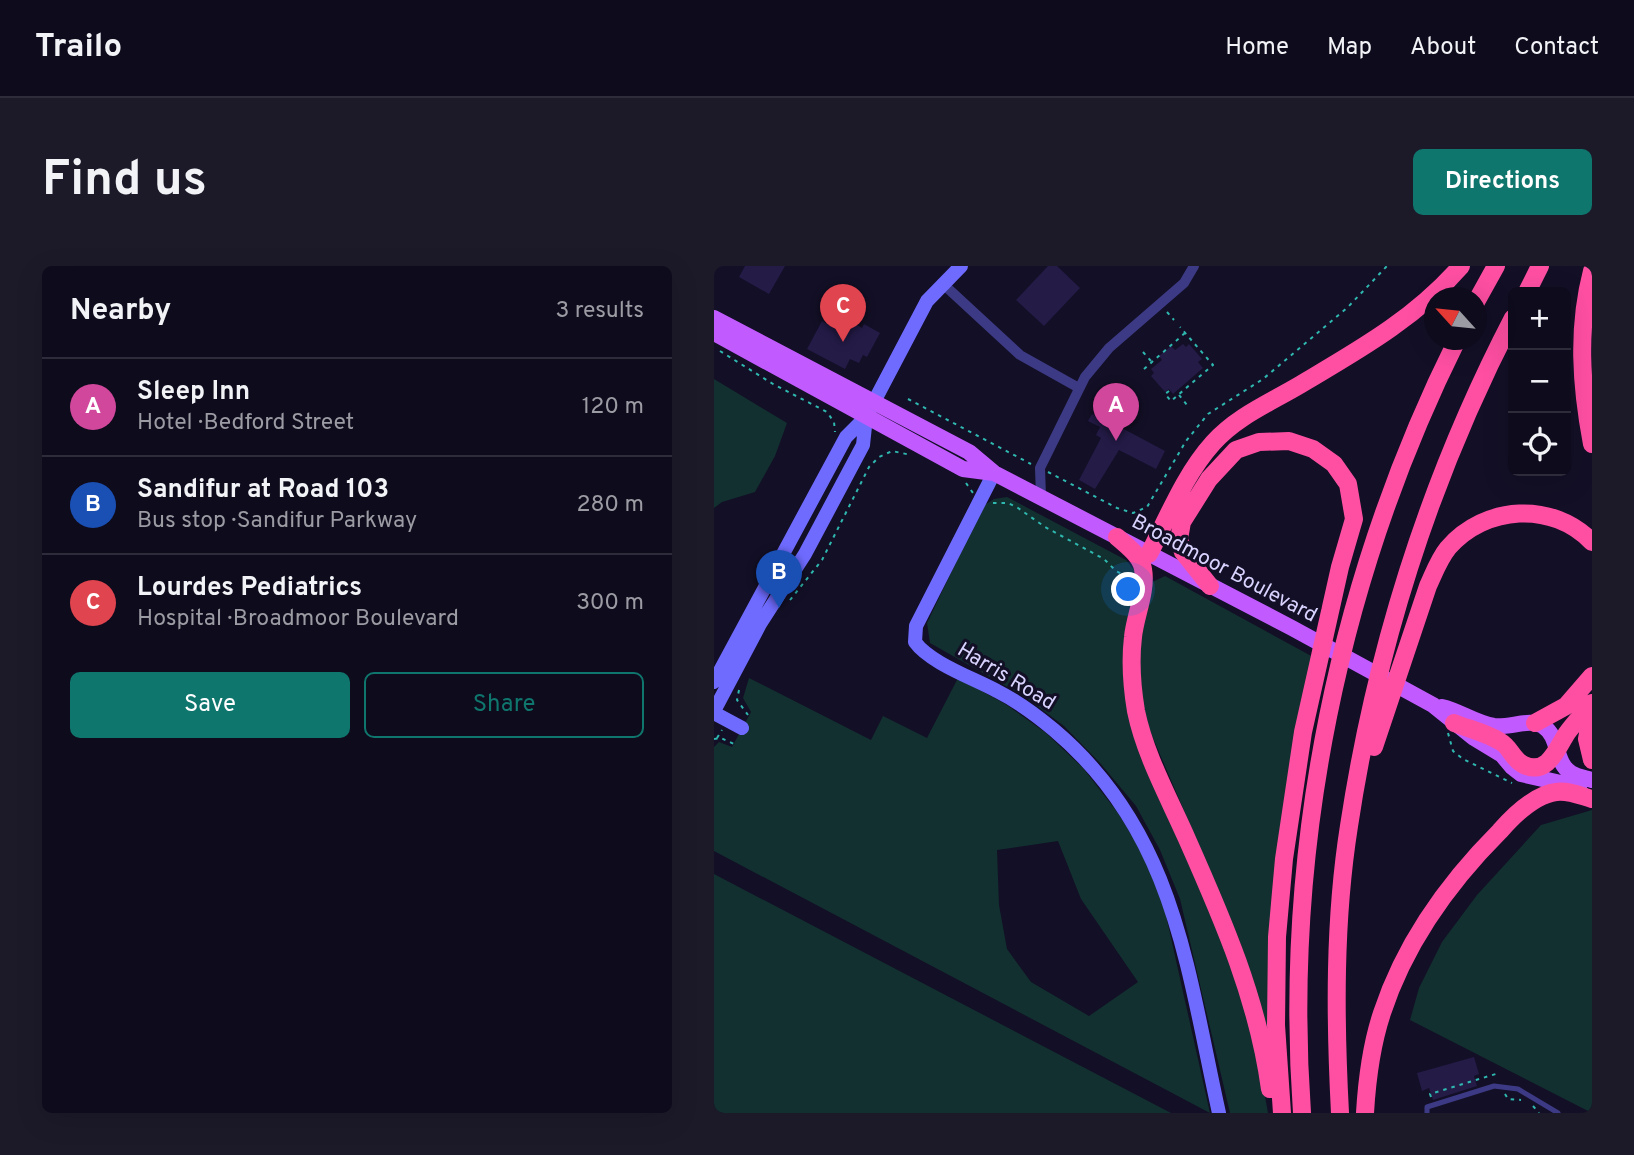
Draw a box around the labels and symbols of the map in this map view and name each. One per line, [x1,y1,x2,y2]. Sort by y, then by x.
pin: C [820,284,866,342]
north arrow [1424,287,1487,350]
pin: A [1093,383,1139,441]
street label: Broadmoor Boulevard [1127,509,1321,629]
pin: B [756,550,802,608]
your location [1111,572,1145,606]
street label: Harris Road [952,637,1060,717]

